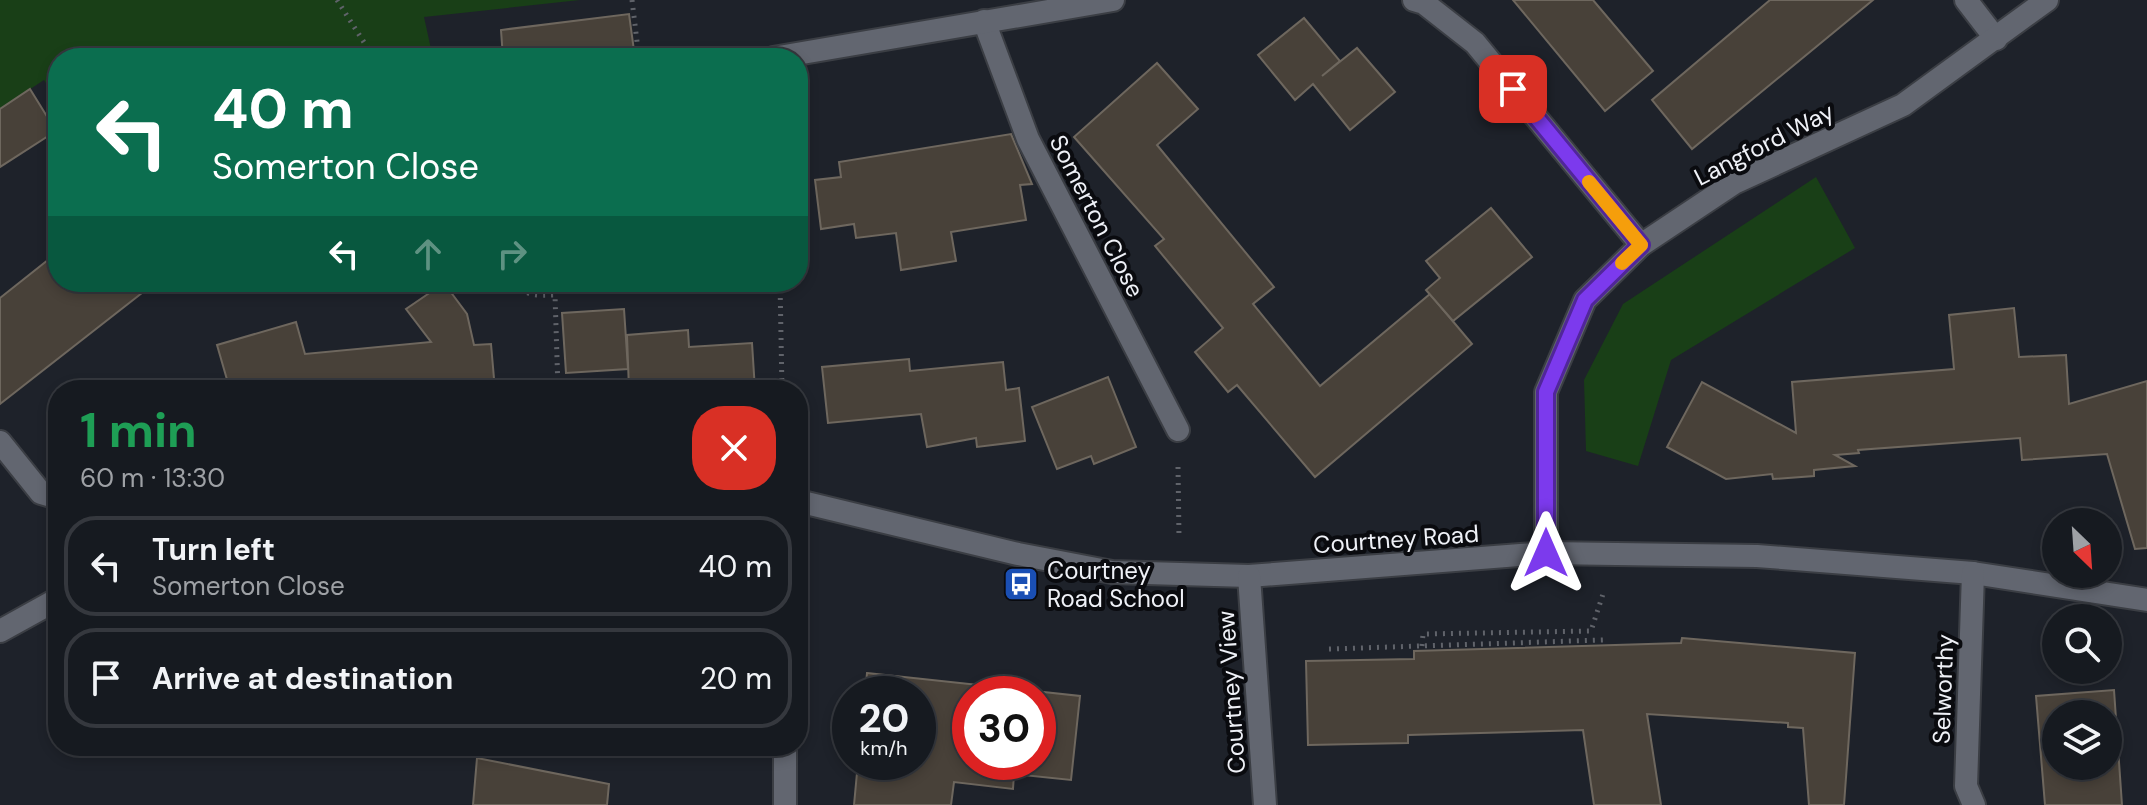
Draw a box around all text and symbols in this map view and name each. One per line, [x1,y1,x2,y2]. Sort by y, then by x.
pin [1479,55,1547,123]
icon: arrive [1491,67,1535,111]
text: 40 m [212,72,354,145]
icon: left [80,80,184,184]
street label: Langford Way [1689,96,1839,192]
street label: Somerton Close [1043,130,1151,302]
text: Somerton Close [212,143,479,190]
icon: left [322,232,366,276]
icon: ahead [406,232,450,276]
icon: right [490,232,534,276]
text: 1 min [80,399,197,462]
button: close [692,406,776,490]
text: 60 m · 13:30 [80,461,225,495]
north arrow [2042,508,2122,588]
map controls [2042,508,2122,780]
position arrow [1504,511,1588,595]
street label: Courtney Road [1312,518,1480,560]
text: Turn left [152,530,275,569]
icon: left [84,544,128,588]
text: 40 m [699,547,772,586]
place label: Courtney Road School [1047,555,1185,614]
bus stop icon: Courtney Road School [1002,565,1040,603]
text: Somerton Close [152,569,345,603]
button: search [2042,604,2122,684]
street label: Courtney View [1210,609,1252,775]
street label: Selworthy [1926,633,1960,745]
icon: arrive [84,656,128,700]
text: Arrive at destination [152,659,453,698]
text: 20 m [700,659,772,698]
speed limit sign: 30 [952,676,1056,780]
text: 20 [858,692,910,744]
button: layers [2042,700,2122,780]
text: km/h [860,735,908,761]

